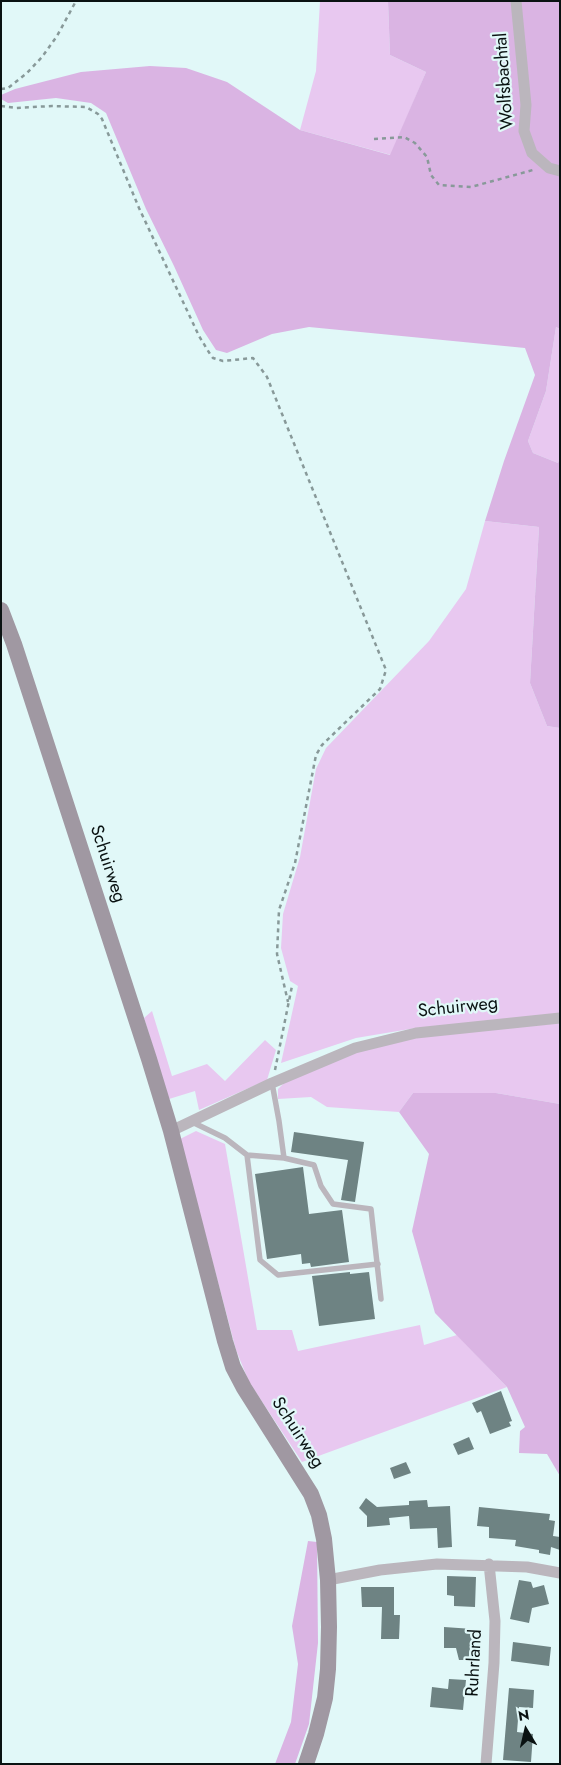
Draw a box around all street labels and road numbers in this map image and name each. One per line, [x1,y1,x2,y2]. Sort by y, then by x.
street label: Wolfsbachtal [491,32,519,130]
street label: Schuirweg [84,822,130,906]
street label: Schuirweg [417,993,499,1023]
street label: Schuirweg [266,1393,328,1473]
street label: Ruhrland [462,1629,488,1697]

